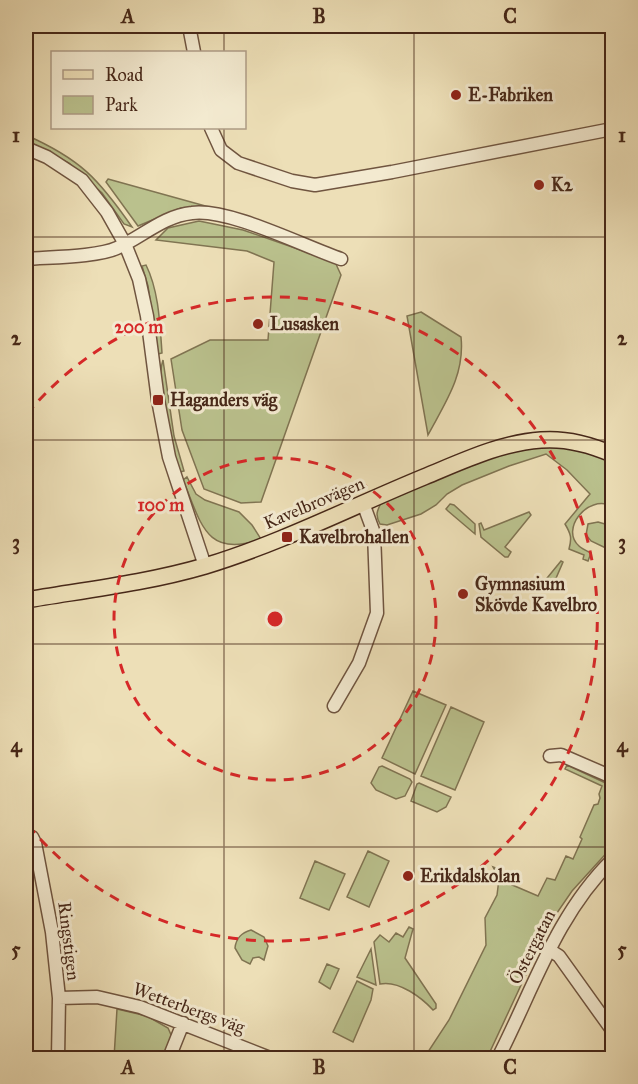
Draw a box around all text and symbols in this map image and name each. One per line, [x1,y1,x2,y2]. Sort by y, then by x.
text: A [119,4,135,28]
text: B [312,4,326,28]
text: C [503,4,517,28]
legend [51,51,246,129]
text: Road [105,64,143,86]
place label: E-Fabriken [468,84,553,106]
marker: E-Fabriken [449,88,463,102]
text: Park [105,94,138,116]
text: 1 [12,123,20,147]
text: 1 [618,123,626,147]
place label: K2 [551,174,574,196]
marker: K2 [532,178,546,192]
place label: Lusasken [270,313,339,335]
text: 200 m [115,316,164,338]
marker: Lusasken [251,317,265,331]
text: 2 [11,326,22,350]
text: 2 [617,326,628,350]
place label: Haganders väg [170,389,278,412]
marker: Haganders väg [151,393,165,407]
street label: Kavelbrovägen [260,472,368,535]
text: 100 m [138,494,185,516]
place label: Kavelbrohallen [299,526,409,548]
text: 3 [12,530,20,555]
marker: Kavelbrohallen [280,530,294,544]
text: 3 [618,530,626,555]
place label: Gymnasium Skövde Kavelbro [475,573,597,616]
marker: Gymnasium Skövde Kavelbro [456,587,470,601]
centre of rings [265,609,285,629]
text: 4 [10,733,22,758]
text: 4 [616,733,628,758]
place label: Erikdalskolan [420,865,521,887]
marker: Erikdalskolan [401,869,415,883]
street label: Ringstigen [52,900,85,982]
street label: Östergatan [503,905,561,988]
text: 5 [11,937,21,961]
text: 5 [617,937,627,961]
street label: Wetterbergs väg [130,978,248,1040]
text: A [119,1055,135,1079]
text: B [312,1055,326,1079]
text: C [503,1055,517,1079]

